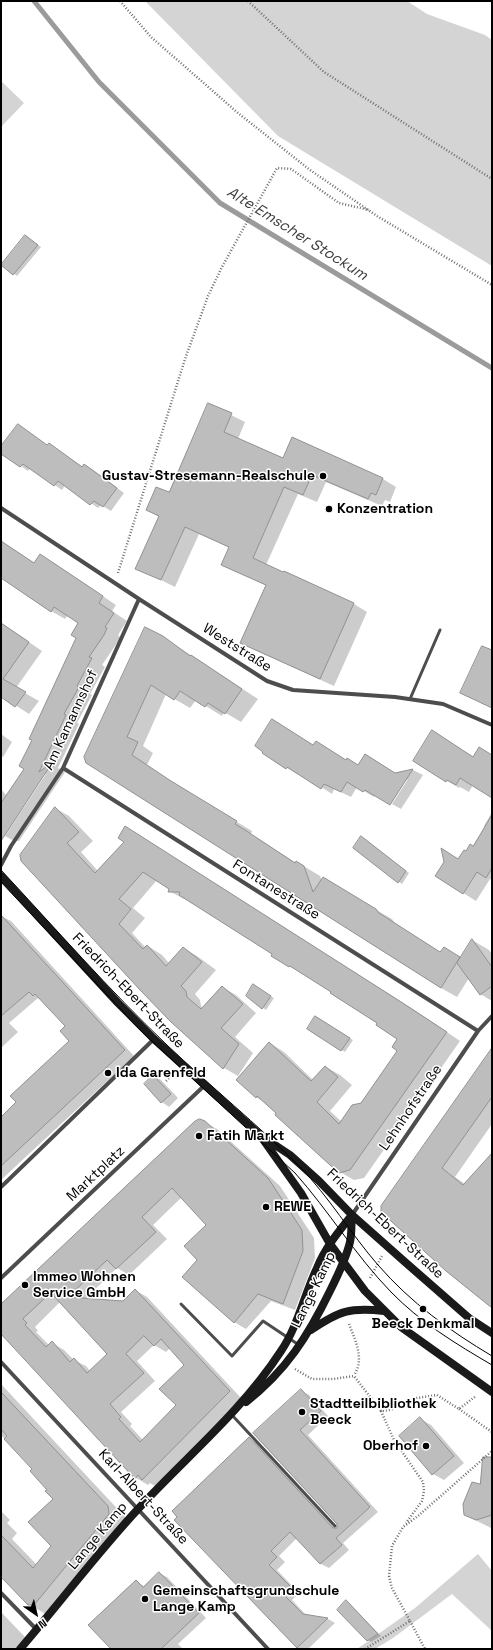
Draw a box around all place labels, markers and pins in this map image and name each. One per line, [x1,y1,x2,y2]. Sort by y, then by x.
place label: Gustav-Stresemann-Realschule [102,468,315,484]
marker: Gustav-Stresemann-Realschule [318,471,328,481]
place label: Konzentration [337,501,433,517]
marker: Konzentration [324,504,334,514]
place label: Ida Garenfeld [116,1065,206,1081]
marker: Ida Garenfeld [103,1068,113,1078]
place label: Fatih Markt [207,1128,285,1144]
marker: Fatih Markt [194,1131,204,1141]
place label: REWE [274,1199,311,1215]
marker: REWE [261,1202,271,1212]
place label: Immeo Wohnen Service GmbH [33,1269,136,1302]
marker: Immeo Wohnen Service GmbH [20,1280,30,1290]
marker: Beeck Denkmal [418,1304,428,1314]
place label: Beeck Denkmal [372,1316,474,1332]
place label: Stadtteilbibliothek Beeck [310,1396,437,1428]
marker: Stadtteilbibliothek Beeck [297,1407,307,1417]
place label: Oberhof [363,1438,418,1454]
marker: Oberhof [421,1441,431,1451]
place label: Gemeinschaftsgrundschule Lange Kamp [153,1583,339,1616]
marker: Gemeinschaftsgrundschule Lange Kamp [140,1594,150,1604]

